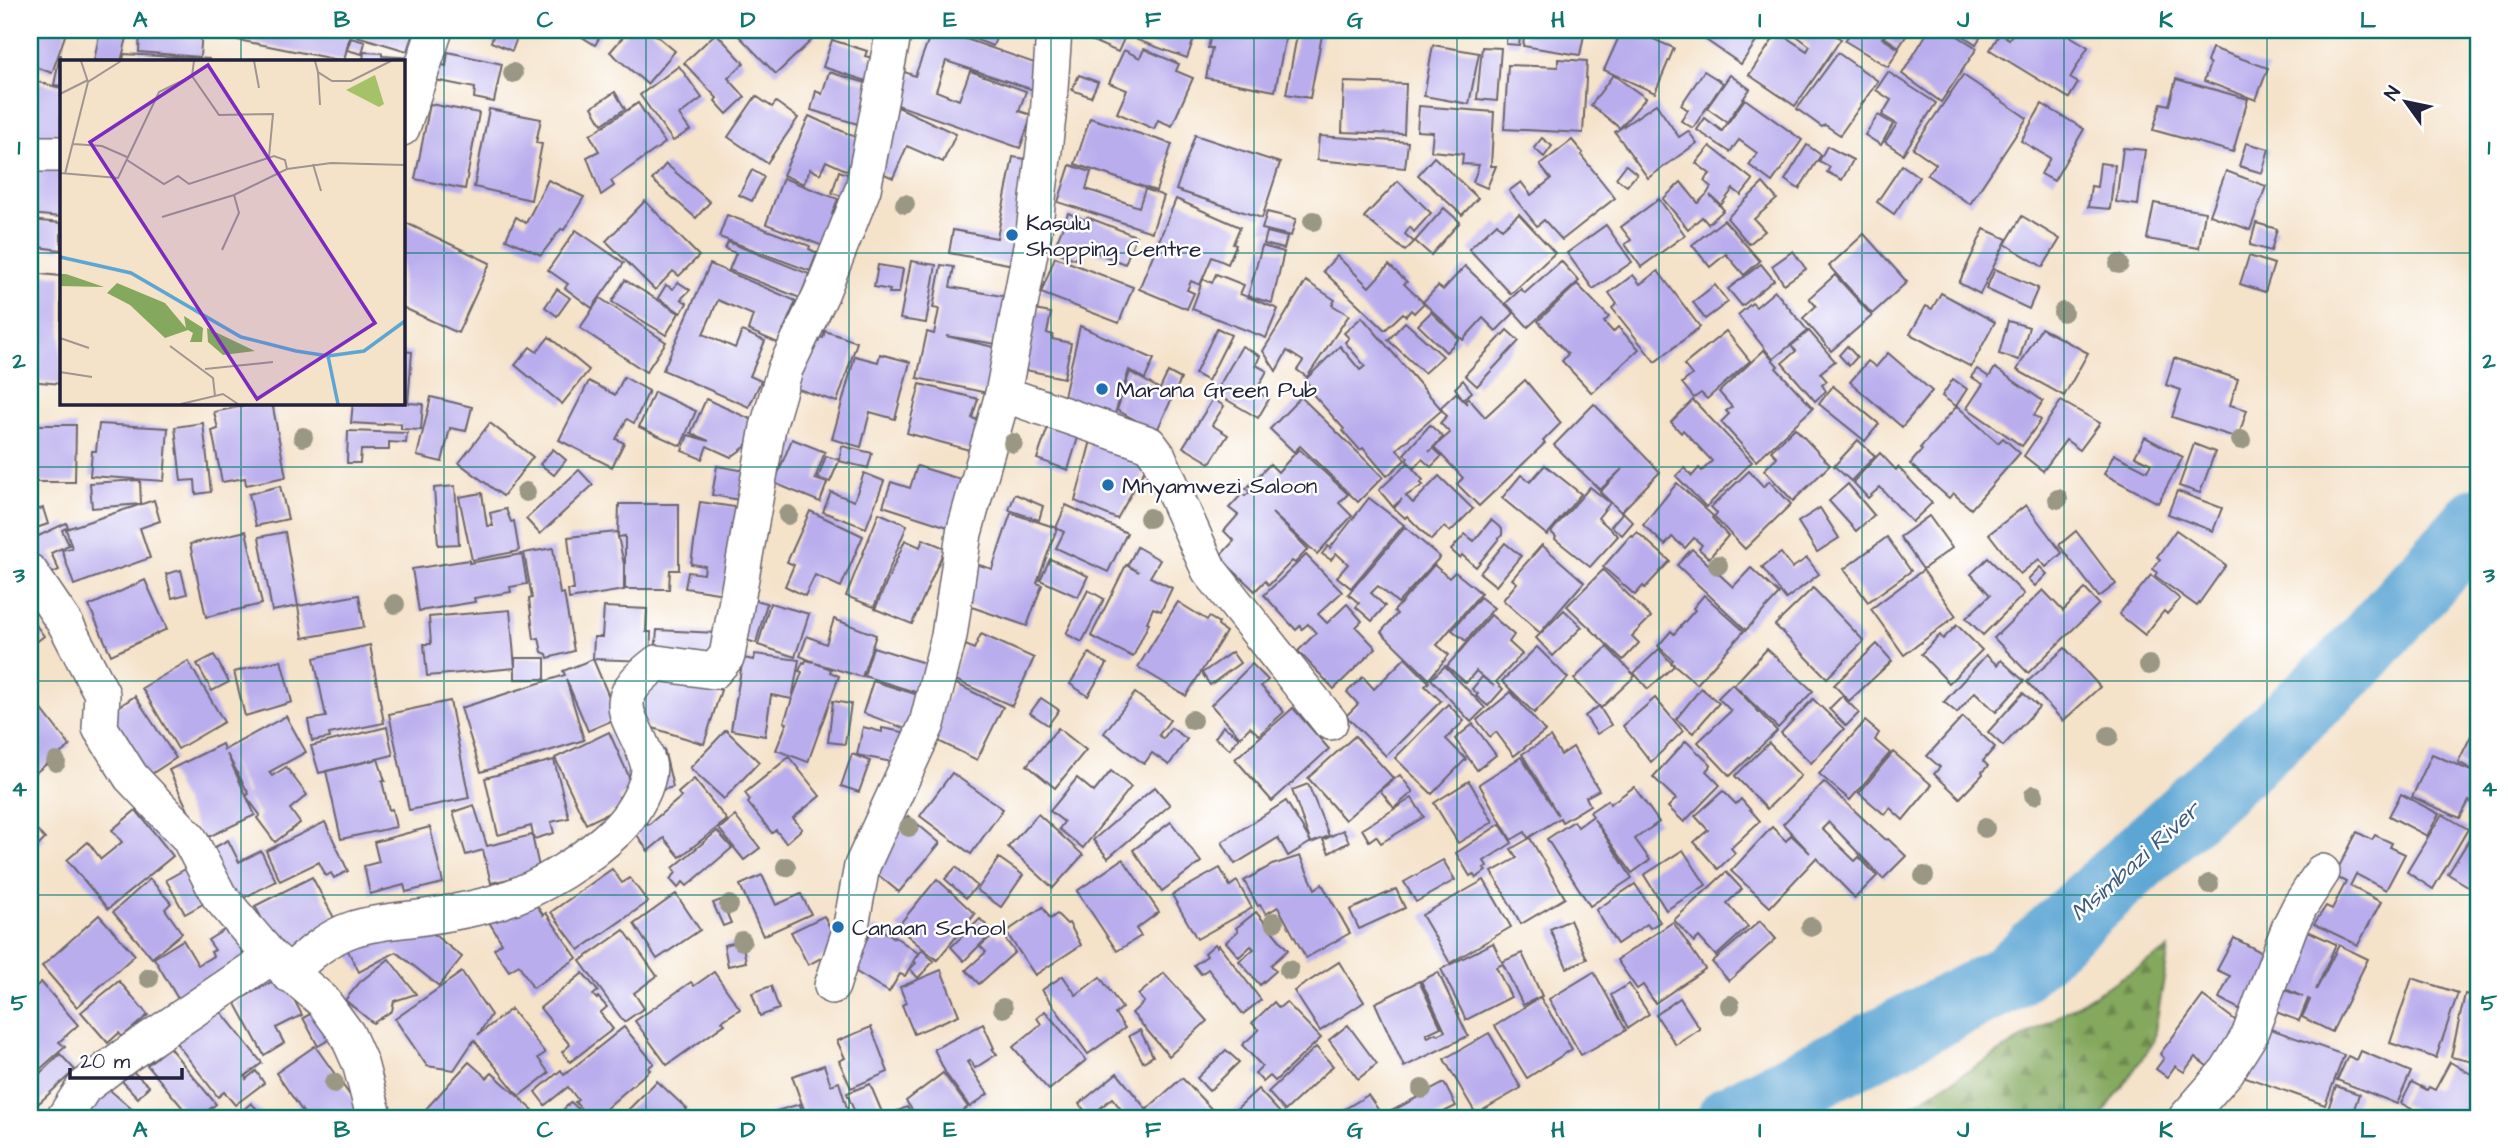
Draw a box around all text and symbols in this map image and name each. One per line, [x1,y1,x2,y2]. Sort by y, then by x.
text: A [133,4,148,36]
text: B [334,4,351,36]
text: C [537,4,554,36]
text: D [741,4,756,36]
text: E [943,4,957,36]
text: F [1145,4,1162,36]
text: G [1347,4,1363,36]
text: H [1551,4,1565,36]
text: I [1758,4,1762,36]
text: J [1956,4,1970,36]
text: K [2159,4,2174,36]
text: L [2360,4,2376,36]
inset map [60,60,404,404]
north arrow [2372,66,2442,136]
text: N [2378,81,2408,106]
text: 1 [18,131,21,163]
text: 1 [2488,131,2491,163]
place label: Kasulu Shopping Centre [1026,207,1201,266]
marker: Kasulu Shopping Centre [1004,227,1020,243]
text: 2 [11,345,26,377]
text: 2 [2481,345,2496,377]
place label: Marana Green Pub [1116,374,1317,406]
marker: Marana Green Pub [1094,381,1110,397]
place label: Mnyamwezi Saloon [1122,470,1317,503]
marker: Mnyamwezi Saloon [1100,477,1116,493]
text: 3 [12,559,25,591]
text: 3 [2482,559,2495,591]
text: 4 [11,773,27,805]
text: 4 [2481,773,2497,805]
water label: Msimbazi River [2063,792,2210,929]
place label: Canaan School [852,912,1006,944]
marker: Canaan School [830,919,846,935]
text: 5 [11,987,28,1019]
text: 5 [2481,987,2498,1019]
scale bar [70,1036,182,1080]
text: 20 m [80,1047,131,1076]
text: A [133,1114,148,1146]
text: B [334,1114,351,1146]
text: C [537,1114,554,1146]
text: D [741,1114,756,1146]
text: E [943,1114,957,1146]
text: F [1145,1114,1162,1146]
text: G [1347,1114,1363,1146]
text: H [1551,1114,1565,1146]
text: I [1758,1114,1762,1146]
text: J [1956,1114,1970,1146]
text: K [2159,1114,2174,1146]
text: L [2360,1114,2376,1146]

